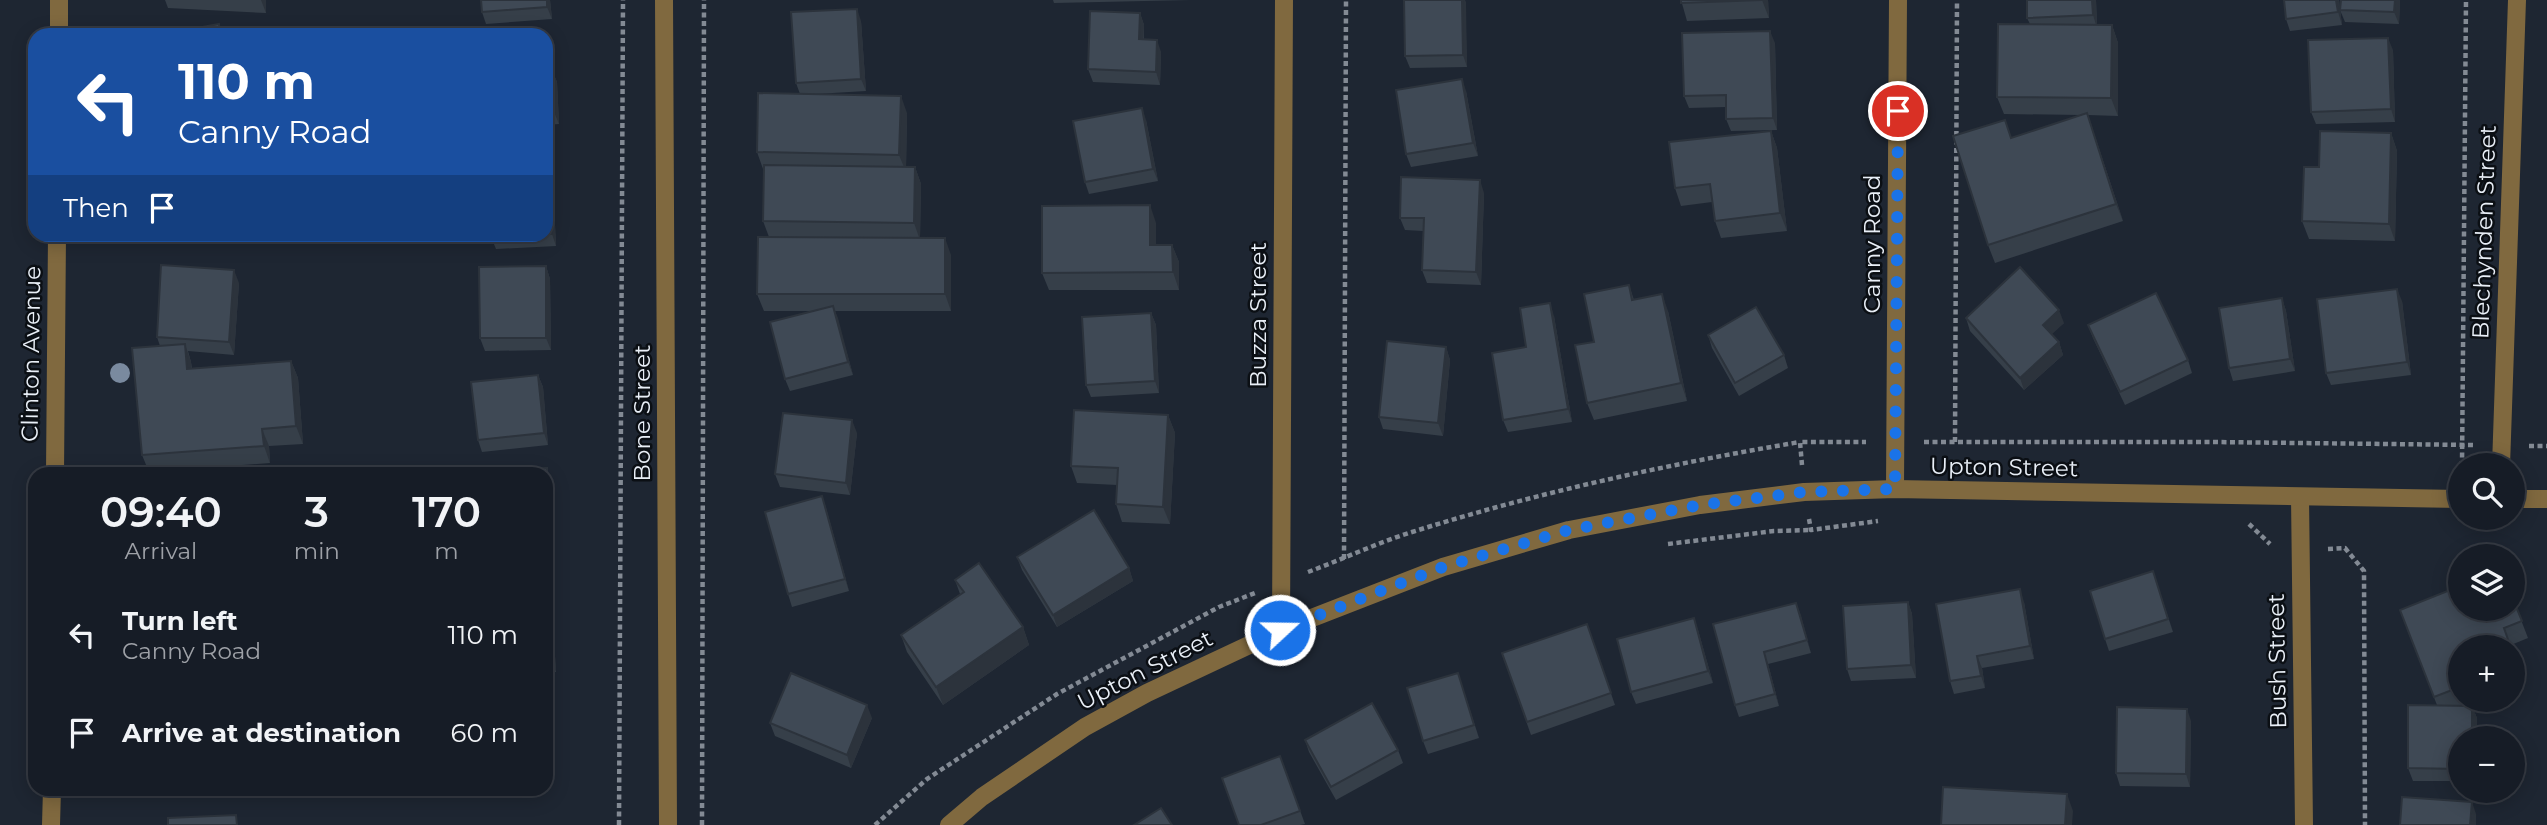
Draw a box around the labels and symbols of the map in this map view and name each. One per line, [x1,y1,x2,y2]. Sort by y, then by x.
pin [1868,81,1928,141]
street label: Blechynden Street [2466,125,2502,339]
street label: Canny Road [1858,175,1886,313]
street label: Buzza Street [1244,242,1272,388]
street label: Clinton Avenue [15,266,47,442]
street label: Bone Street [628,345,656,481]
street label: Upton Street [1930,452,2078,482]
position arrow [1243,593,1317,667]
street label: Bush Street [2262,593,2292,729]
street label: Upton Street [1073,624,1217,716]

